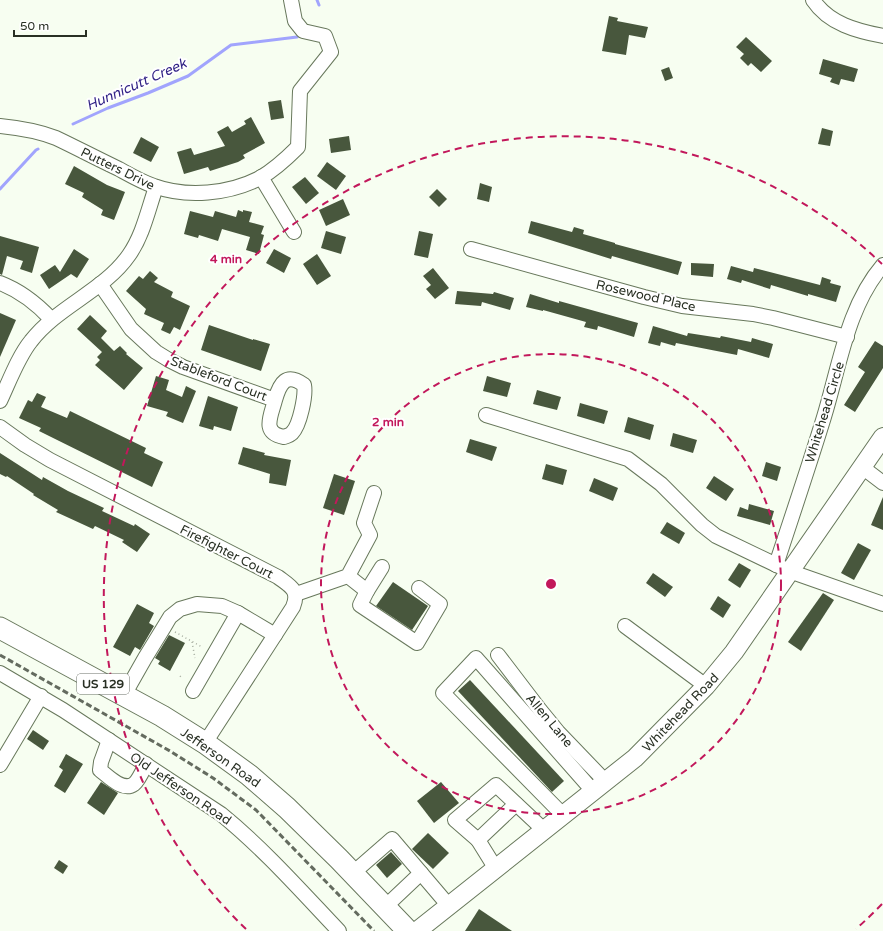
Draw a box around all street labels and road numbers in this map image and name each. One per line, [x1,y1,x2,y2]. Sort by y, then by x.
street label: Putters Drive [78,144,157,194]
street label: Rosewood Place [594,277,697,315]
street label: Stableford Court [168,353,269,405]
street label: Whitehead Circle [802,360,848,465]
street label: Firefighter Court [177,521,276,582]
street label: Whitehead Road [639,670,722,755]
road number: US 129 [77,674,129,694]
street label: Allen Lane [522,691,576,751]
street label: Jefferson Road [178,724,263,791]
street label: Old Jefferson Road [127,749,234,829]

